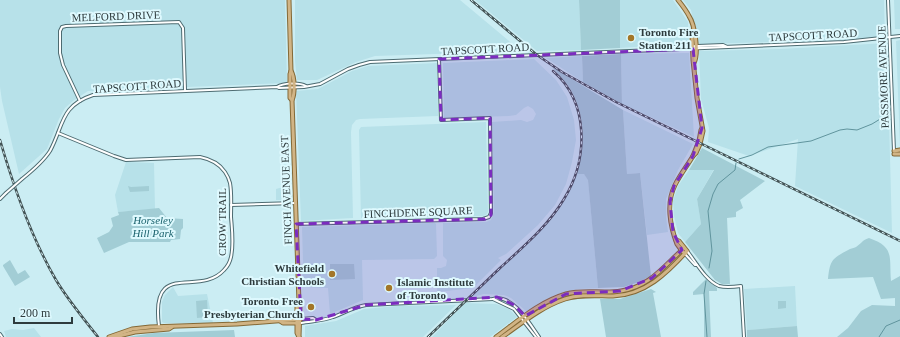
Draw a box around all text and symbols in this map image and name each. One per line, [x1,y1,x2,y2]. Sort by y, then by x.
street label: MELFORD DRIVE [71,8,161,24]
street label: PASSMORE AVENUE [875,25,891,129]
place label: Toronto Fire Station 211 [639,26,699,51]
street label: TAPSCOTT ROAD [769,27,858,43]
marker: Toronto Fire Station 211 [626,33,636,43]
street label: TAPSCOTT ROAD [441,41,530,57]
street label: TAPSCOTT ROAD [92,77,182,95]
street label: FINCH AVENUE EAST [278,135,294,245]
street label: CROW TRAIL [216,188,228,256]
street label: FINCHDENE SQUARE [363,204,473,220]
park label: Horseley Hill Park [131,214,175,239]
place label: Whitefield Christian Schools [241,262,325,287]
marker: Whitefield Christian Schools [327,269,337,279]
place label: Islamic Institute of Toronto [397,276,474,301]
marker: Islamic Institute of Toronto [384,283,394,293]
place label: Toronto Free Presbyterian Church [204,295,303,320]
scale bar [14,299,72,325]
marker: Toronto Free Presbyterian Church [306,302,316,312]
text: 200 m [20,306,51,320]

